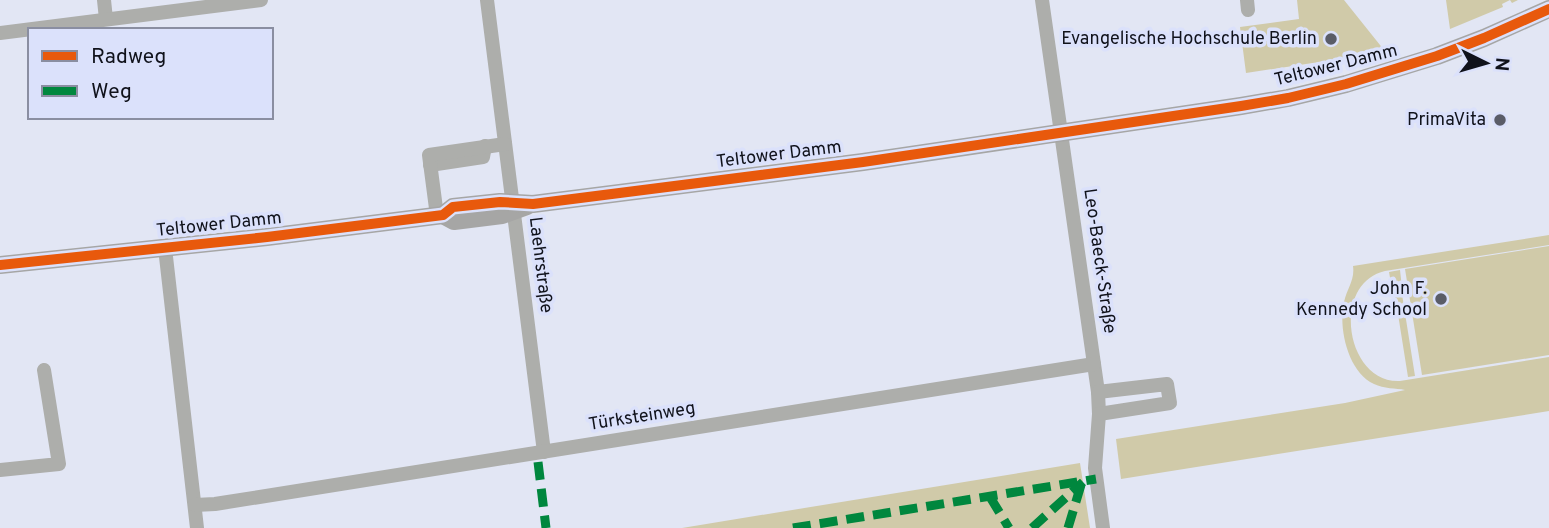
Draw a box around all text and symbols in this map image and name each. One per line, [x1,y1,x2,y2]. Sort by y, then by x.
legend [28,28,273,119]
place label: Evangelische Hochschule Berlin [1061,28,1317,51]
north arrow [1451,28,1521,98]
marker: Evangelische Hochschule Berlin [1323,31,1339,47]
street label: Teltower Damm [1272,40,1400,92]
text: Radweg [91,44,166,71]
text: N [1488,56,1513,72]
text: Weg [91,79,132,106]
place label: PrimaVita [1407,109,1486,132]
marker: PrimaVita [1492,112,1508,128]
street label: Teltower Damm [715,136,843,174]
street label: Leo-Baeck-Straße [1077,187,1121,335]
street label: Teltower Damm [155,207,283,243]
street label: Laehrstraße [523,216,557,314]
place label: John F. Kennedy School [1296,278,1427,322]
marker: John F. Kennedy School [1433,291,1449,307]
street label: Türksteinweg [587,397,697,437]

